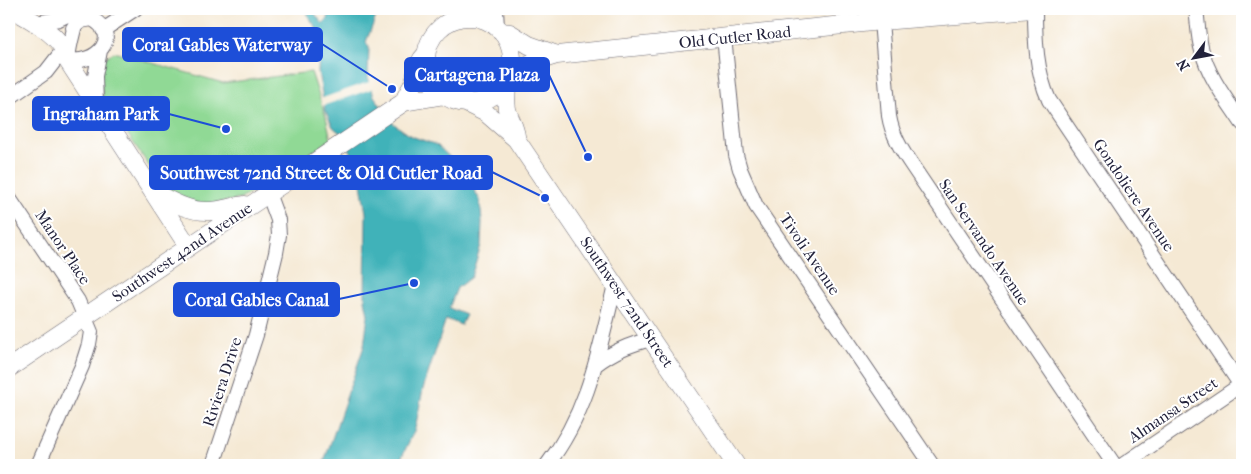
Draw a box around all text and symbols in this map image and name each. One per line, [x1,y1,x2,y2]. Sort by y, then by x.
street label: Old Cutler Road [678,22,792,52]
callout: Coral Gables Waterway [123,28,322,61]
north arrow [1168,32,1218,82]
text: Coral Gables Waterway [132,35,313,56]
text: N [1173,55,1193,74]
callout: Cartagena Plaza [405,58,549,91]
text: Cartagena Plaza [415,65,540,86]
callout: Ingraham Park [33,97,169,130]
text: Ingraham Park [43,104,160,125]
street label: Gondoliere Avenue [1089,135,1179,255]
callout: Southwest 72nd Street & Old Cutler Road [150,156,492,189]
text: Southwest 72nd Street & Old Cutler Road [160,163,483,184]
street label: San Servando Avenue [935,175,1033,309]
street label: Southwest 42nd Avenue [108,198,256,306]
street label: Manor Place [31,206,95,288]
street label: Tivoli Avenue [776,209,844,299]
street label: Southwest 72nd Street [576,233,678,371]
callout: Coral Gables Canal [174,283,339,316]
text: Coral Gables Canal [185,290,330,311]
street label: Riviera Drive [199,335,245,429]
street label: Almansa Street [1124,373,1222,447]

